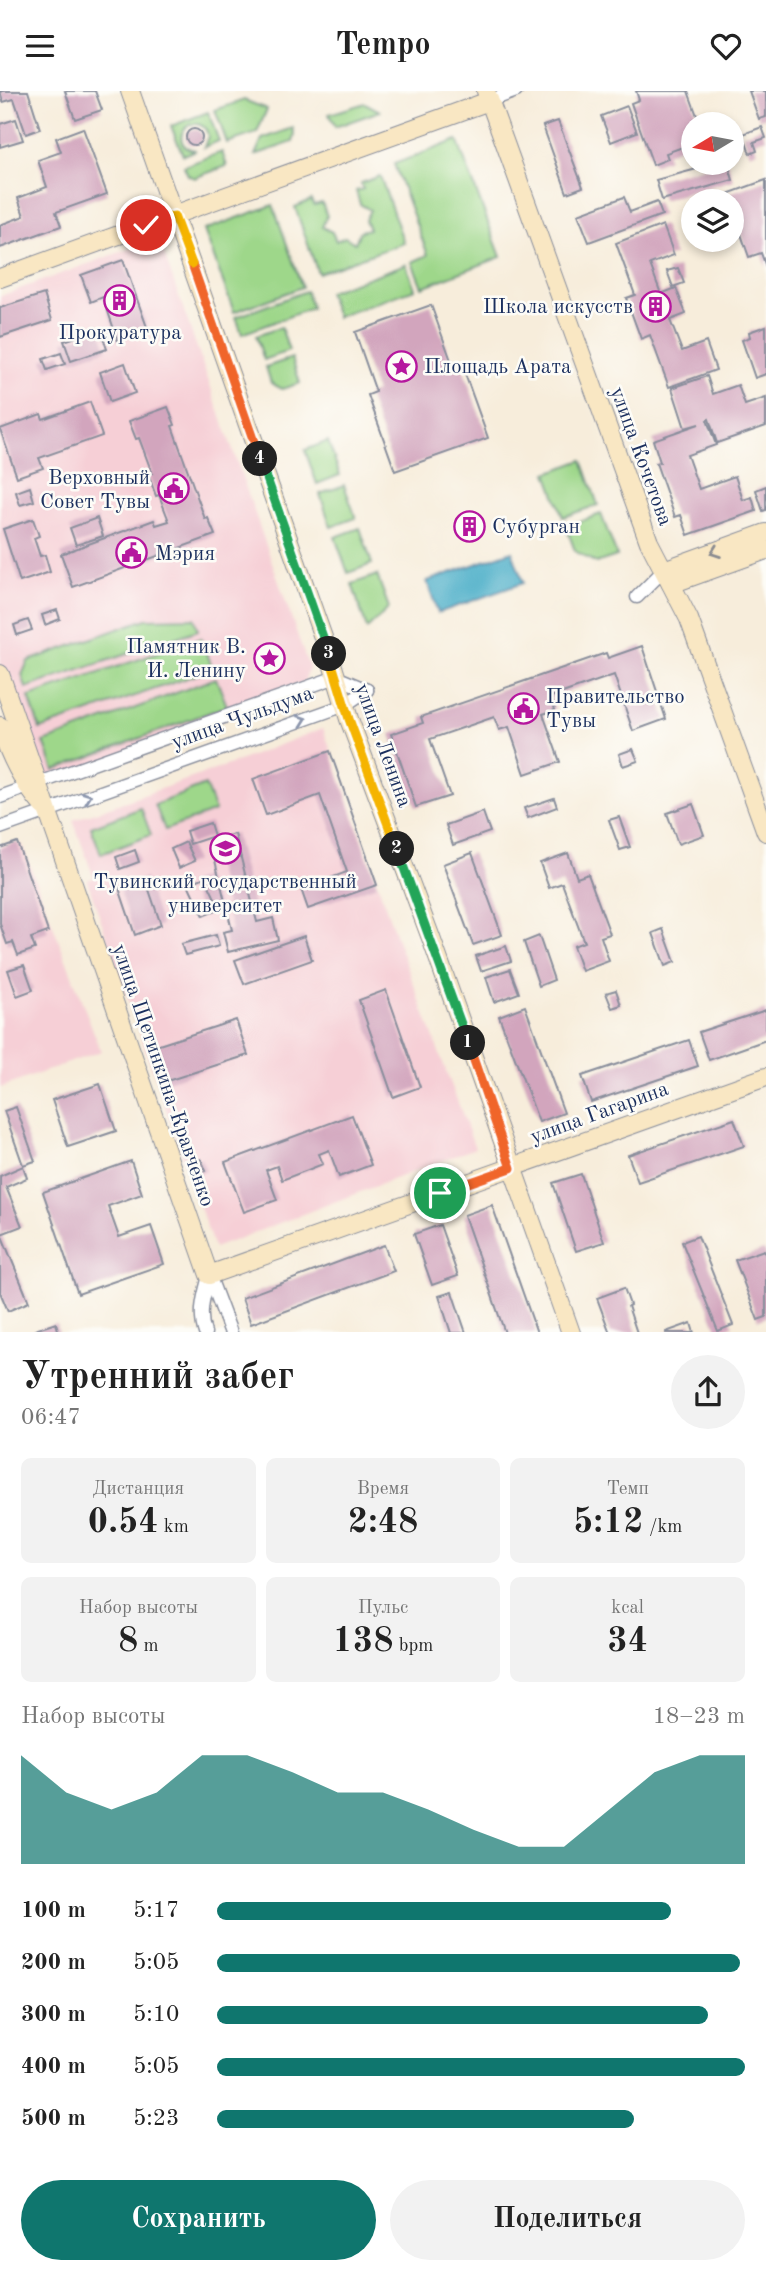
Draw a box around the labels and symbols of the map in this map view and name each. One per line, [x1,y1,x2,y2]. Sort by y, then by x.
north arrow [681,112,744,175]
pin [116,195,176,255]
building icon: Прокуратура [103,283,137,317]
building icon: Школа искусств [639,289,673,323]
place label: Школа искусств [483,297,633,318]
place label: Прокуратура [58,323,182,344]
place icon: Площадь Арата [384,349,418,383]
place label: Площадь Арата [424,357,571,378]
street label: улица Кочетова [606,384,675,529]
pin: 4 [243,441,278,477]
place label: Верховный Совет Тувы [40,468,150,513]
public building icon: Верховный Совет Тувы [156,472,190,506]
building icon: Субурган [452,509,486,543]
place label: Субурган [492,517,580,538]
public building icon: Мэрия [115,536,149,570]
one-way arrow [709,543,721,557]
place label: Мэрия [155,544,215,565]
place label: Памятник В. И. Ленину [127,637,246,682]
pin: 3 [312,637,346,671]
place icon: Памятник В. И. Ленину [252,641,286,675]
street label: улица Ленина [350,681,415,810]
street label: улица Чульдума [169,683,316,754]
place label: Правительство Тувы [546,687,685,732]
public building icon: Правительство Тувы [506,691,540,725]
one-way arrow [295,714,307,728]
one-way arrow [81,791,93,805]
pin: 2 [380,831,414,867]
school or university icon: Тувинский государственный университет [208,832,242,866]
place label: Тувинский государственный университет [93,872,357,917]
street label: улица Щетинкина-Кравченко [108,942,217,1209]
pin: 1 [450,1025,486,1061]
street label: улица Гагарина [528,1079,671,1148]
pin [410,1163,470,1223]

